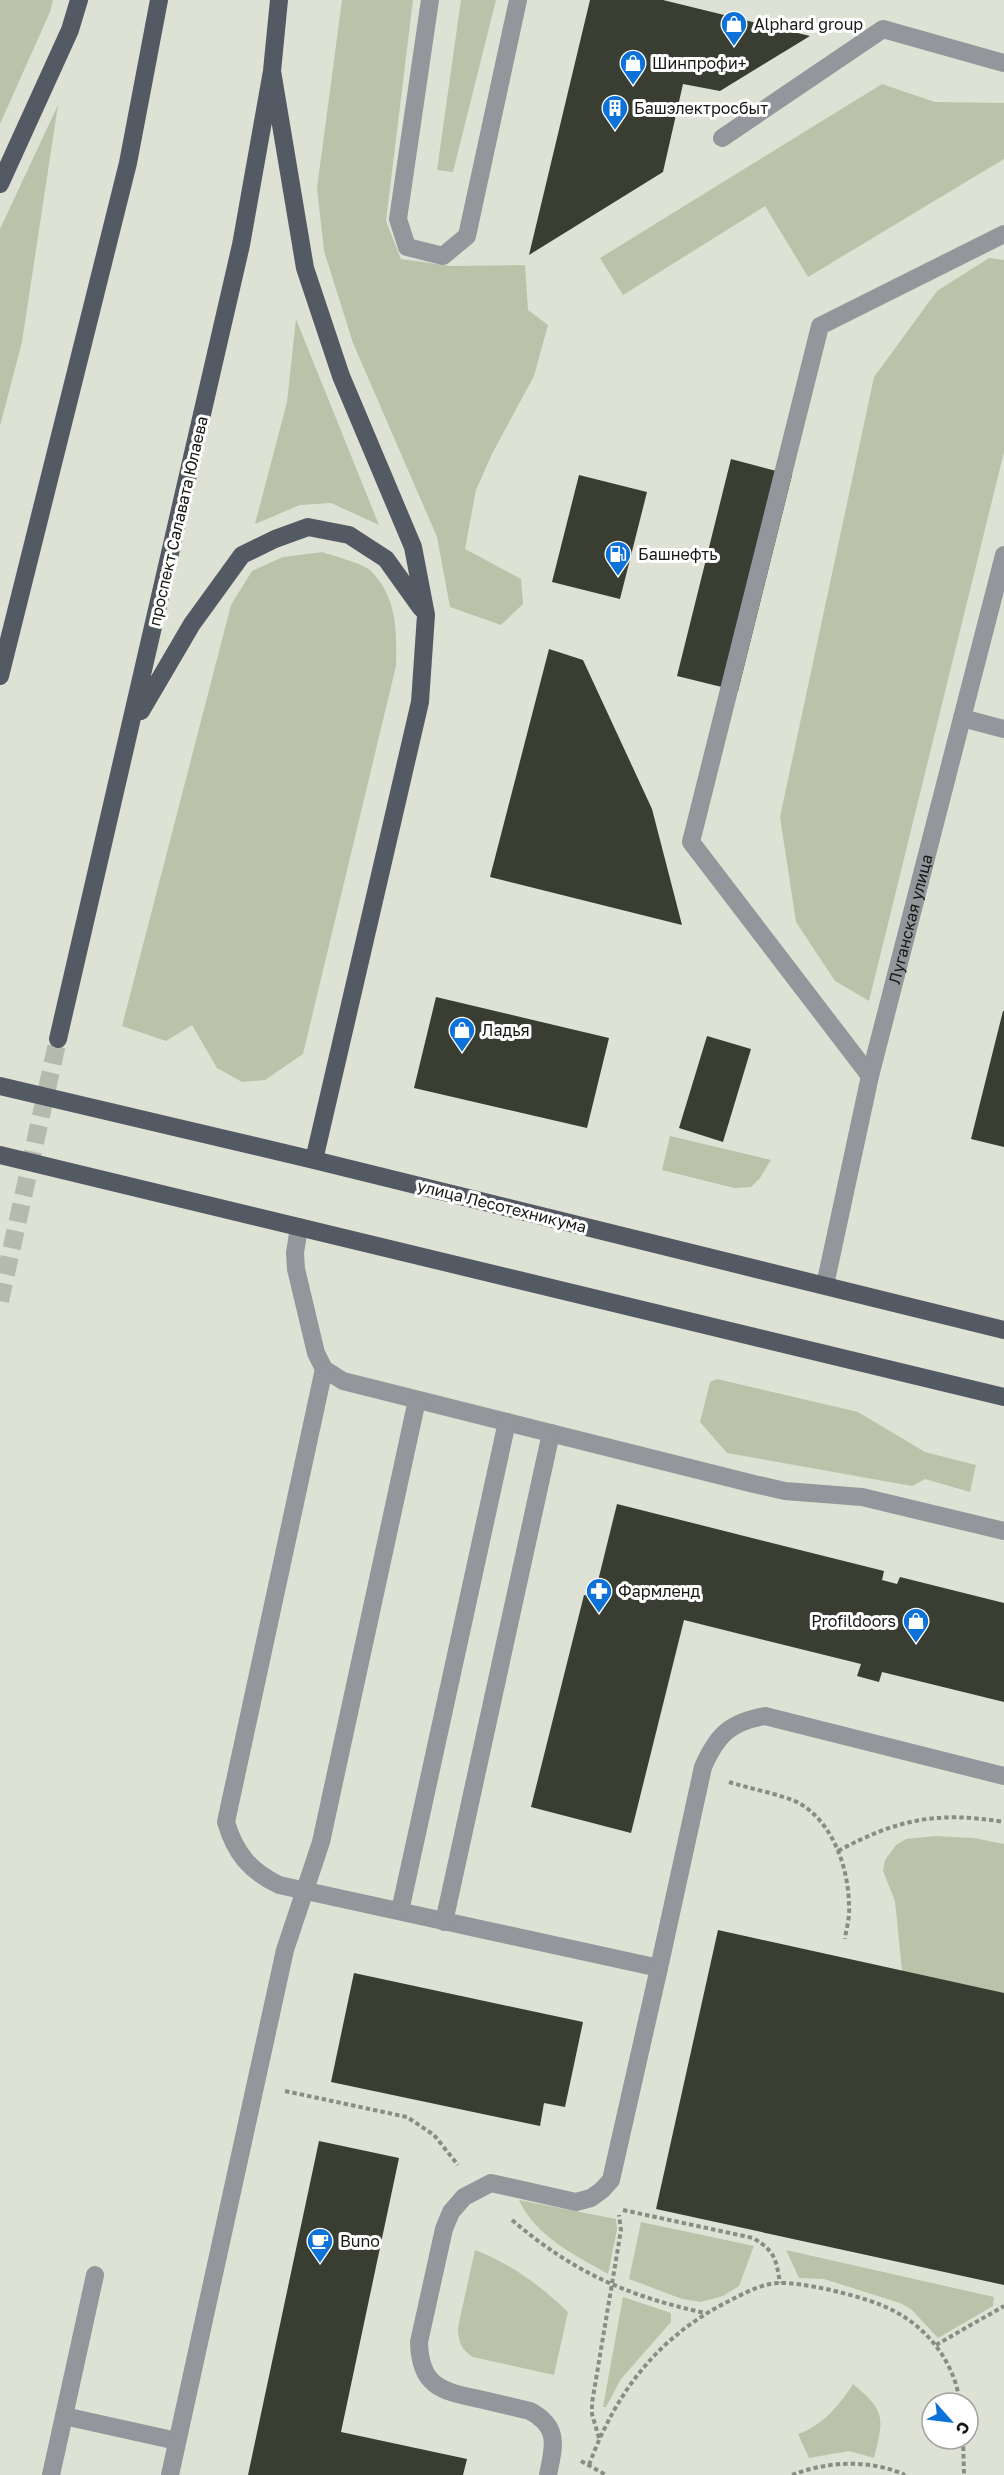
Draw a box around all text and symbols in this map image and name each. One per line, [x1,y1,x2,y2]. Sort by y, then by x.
shop icon: Alphard group [719,9,749,47]
place label: Alphard group [754,14,863,34]
shop icon: Шинпрофи+ [618,48,648,86]
place label: Шинпрофи+ [652,53,746,73]
building icon: Башэлектросбыт [600,93,630,131]
place label: Башэлектросбыт [634,98,768,118]
street label: проспект Салавата Юлаева [144,414,212,628]
fuel station icon: Башнефть [603,539,633,577]
place label: Башнефть [638,544,718,564]
street label: Луганская улица [884,852,937,986]
shop icon: Ладья [447,1015,477,1053]
place label: Ладья [482,1020,530,1040]
street label: улица Лесотехникума [415,1175,589,1237]
pharmacy icon: Фармленд [584,1576,614,1614]
place label: Фармленд [618,1581,701,1601]
shop icon: Profildoors [901,1606,931,1644]
place label: Profildoors [811,1611,896,1631]
cafe icon: Buno [305,2226,335,2264]
place label: Buno [340,2231,380,2251]
north arrow [920,2391,980,2451]
text: С [952,2418,975,2438]

